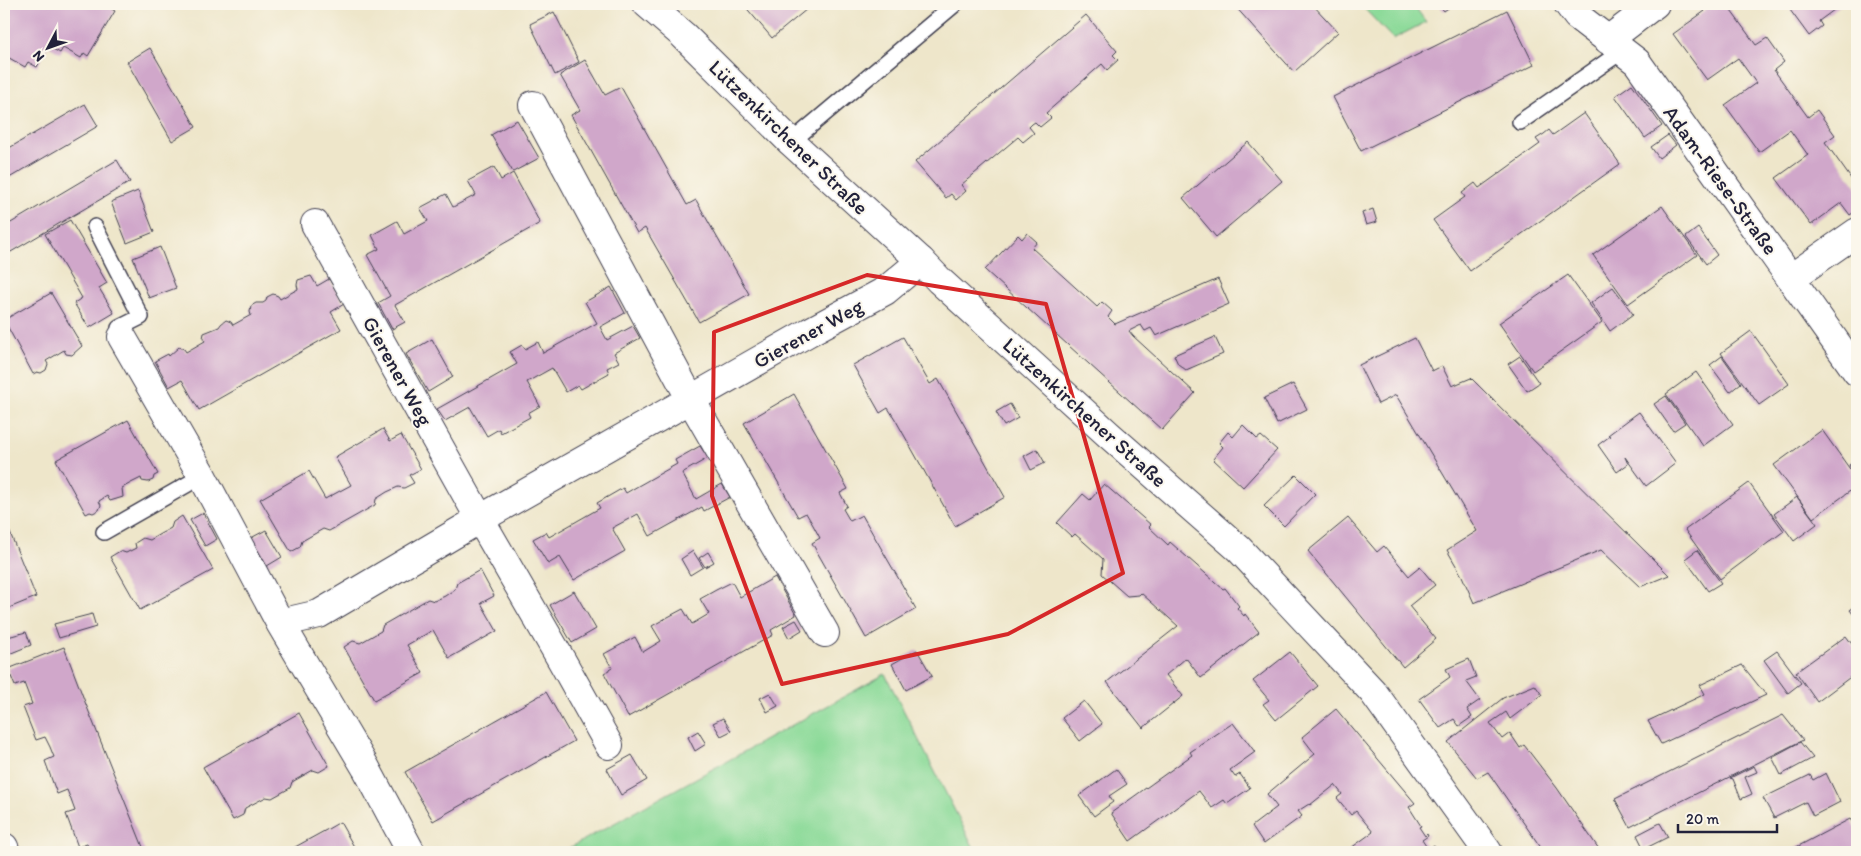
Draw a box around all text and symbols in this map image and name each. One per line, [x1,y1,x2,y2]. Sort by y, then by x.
north arrow [22,22,72,72]
text: N [29,47,48,65]
street label: Lützenkirchener Straße [704,54,874,220]
street label: Adam-Riese-Straße [1658,101,1784,259]
street label: Gierener Weg [749,293,867,373]
street label: Gierener Weg [358,312,438,430]
street label: Lützenkirchener Straße [998,332,1172,492]
scale bar [1678,801,1777,833]
text: 20 m [1686,810,1720,828]

